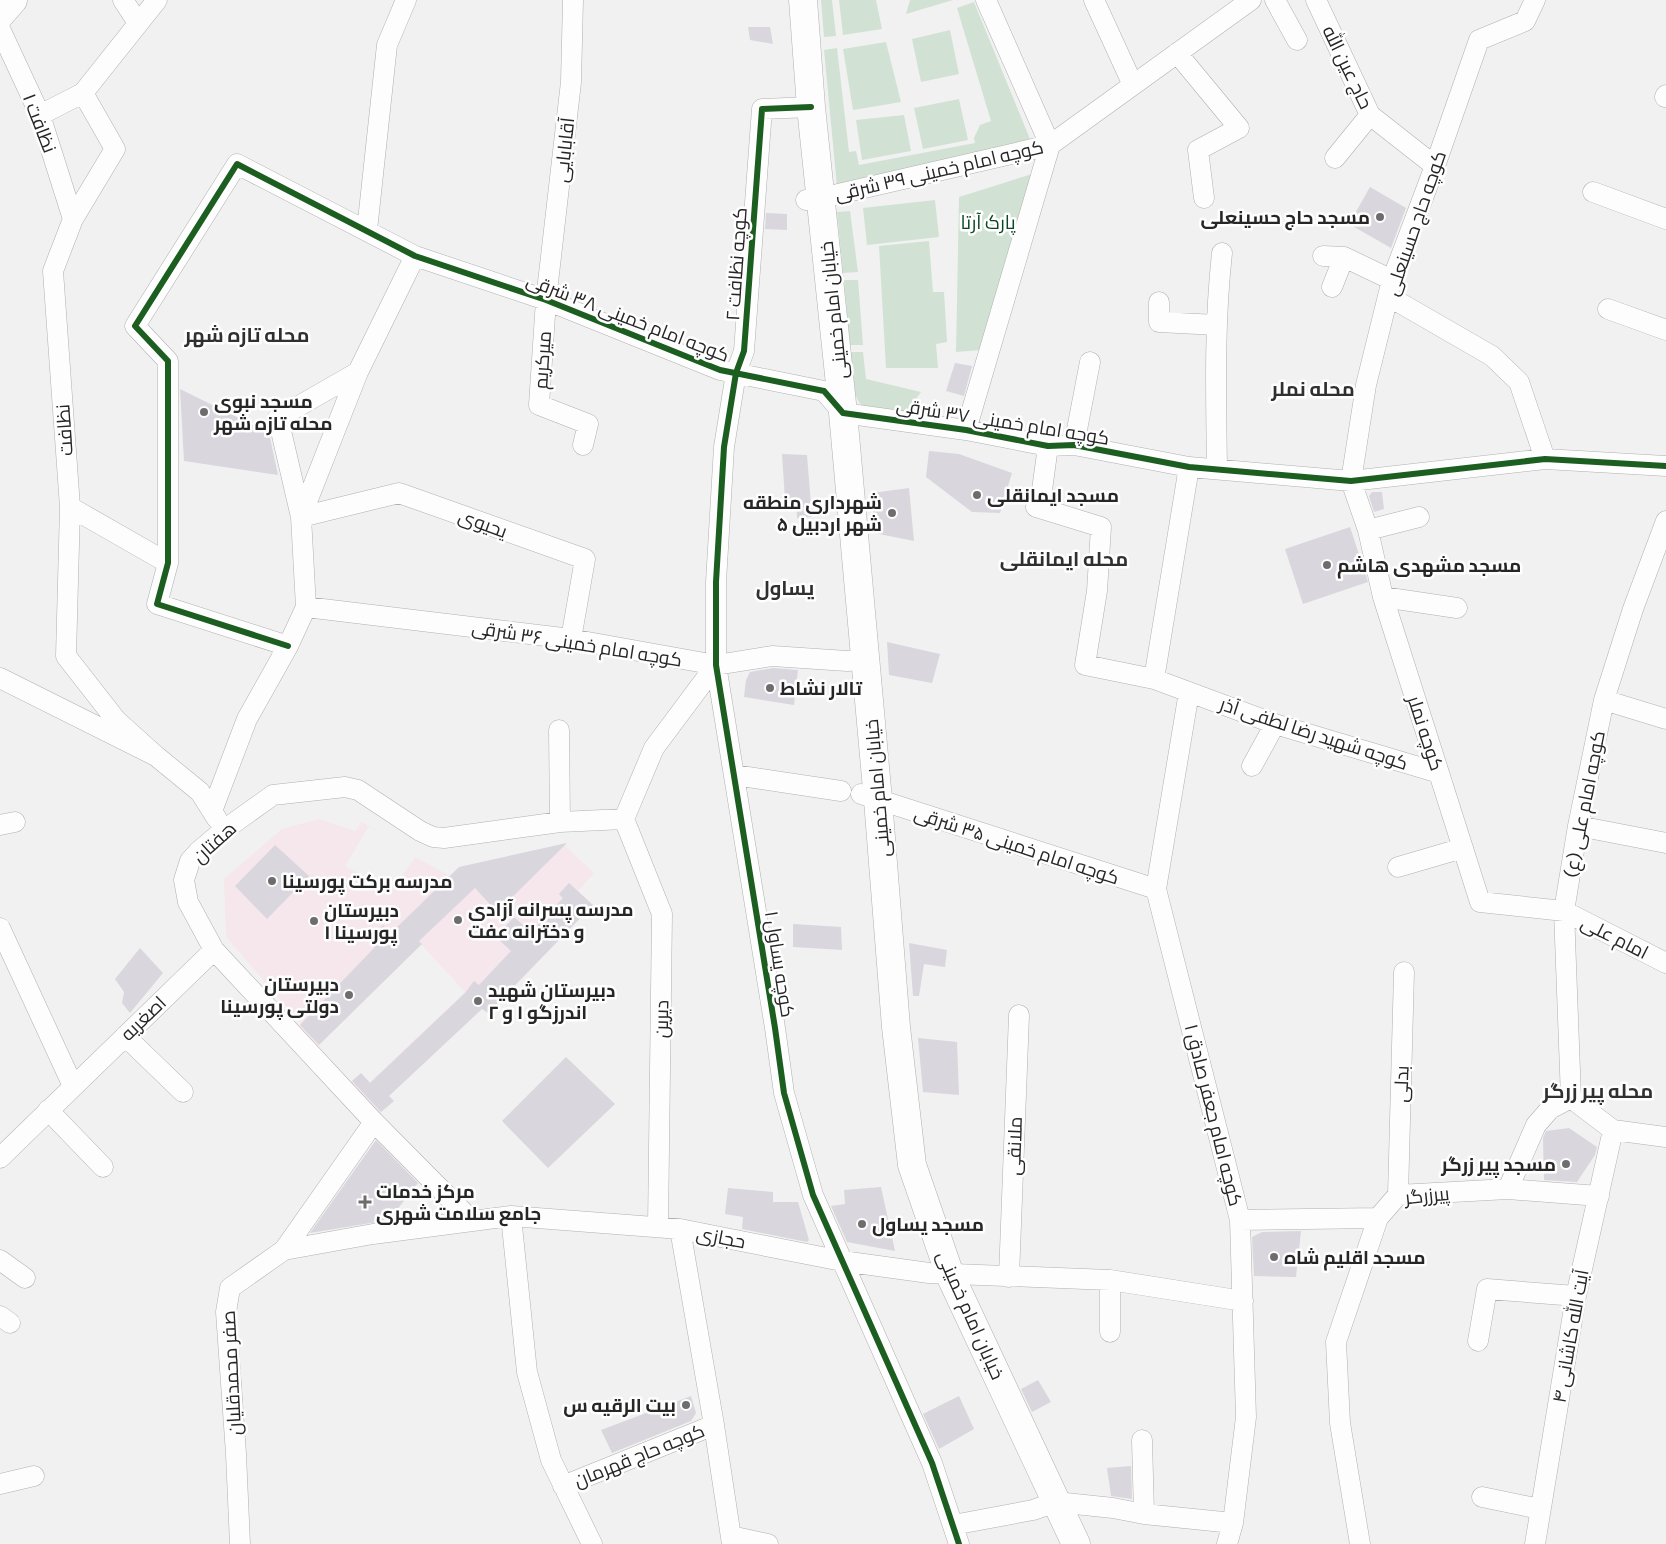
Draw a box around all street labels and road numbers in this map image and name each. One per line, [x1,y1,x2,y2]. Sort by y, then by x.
street label: حاج عین الله [1316,21,1378,113]
street label: نظافت ۱ [19,90,62,156]
street label: آقابابایی [549,116,579,184]
street label: کوچه امام خمینی ۳۹ شرقی [832,134,1046,208]
street label: کوچه حاج حسینعلی [1379,147,1453,299]
street label: کوچه نظافت ۲ [720,206,753,322]
street label: خیابان امام خمینی [814,240,854,380]
street label: کوچه امام خمینی ۳۸ شرقی [522,267,733,369]
street label: میرکریم [528,330,558,390]
street label: کوچه امام خمینی ۳۷ شرقی [894,392,1111,452]
street label: نظافت [50,403,77,457]
street label: یحیوی [455,503,511,543]
street label: کوچه امام خمینی ۳۶ شرقی [470,615,684,673]
street label: کوچه شهید رضا لطفی آذر [1215,691,1411,776]
street label: کوچه نملر [1401,692,1449,774]
street label: خیابان امام خمینی [859,718,897,858]
street label: کوچه امام علی (ع) [1558,729,1612,880]
street label: کوچه امام خمینی ۳۵ شرقی [911,801,1122,891]
street label: هفتان [187,816,241,868]
street label: کوچه یساول ۱ [759,909,800,1019]
street label: امام علی [1576,910,1653,966]
street label: اصغریه [115,990,171,1046]
street label: دیرین [649,1000,673,1038]
street label: کوچه امام جعفر صادق ۱ [1178,1021,1248,1209]
street label: بدلی [1388,1065,1414,1103]
street label: ملانقی [1001,1116,1027,1176]
street label: پیرزرگر [1402,1181,1451,1210]
street label: حجازی [694,1220,748,1254]
street label: خیابان امام خمینی [930,1247,1010,1384]
street label: آیت الله کاشانی ۴ [1546,1267,1594,1405]
street label: صفر محمدقلیان [216,1310,246,1436]
street label: کوچه حاج قهرمان [570,1418,709,1494]

